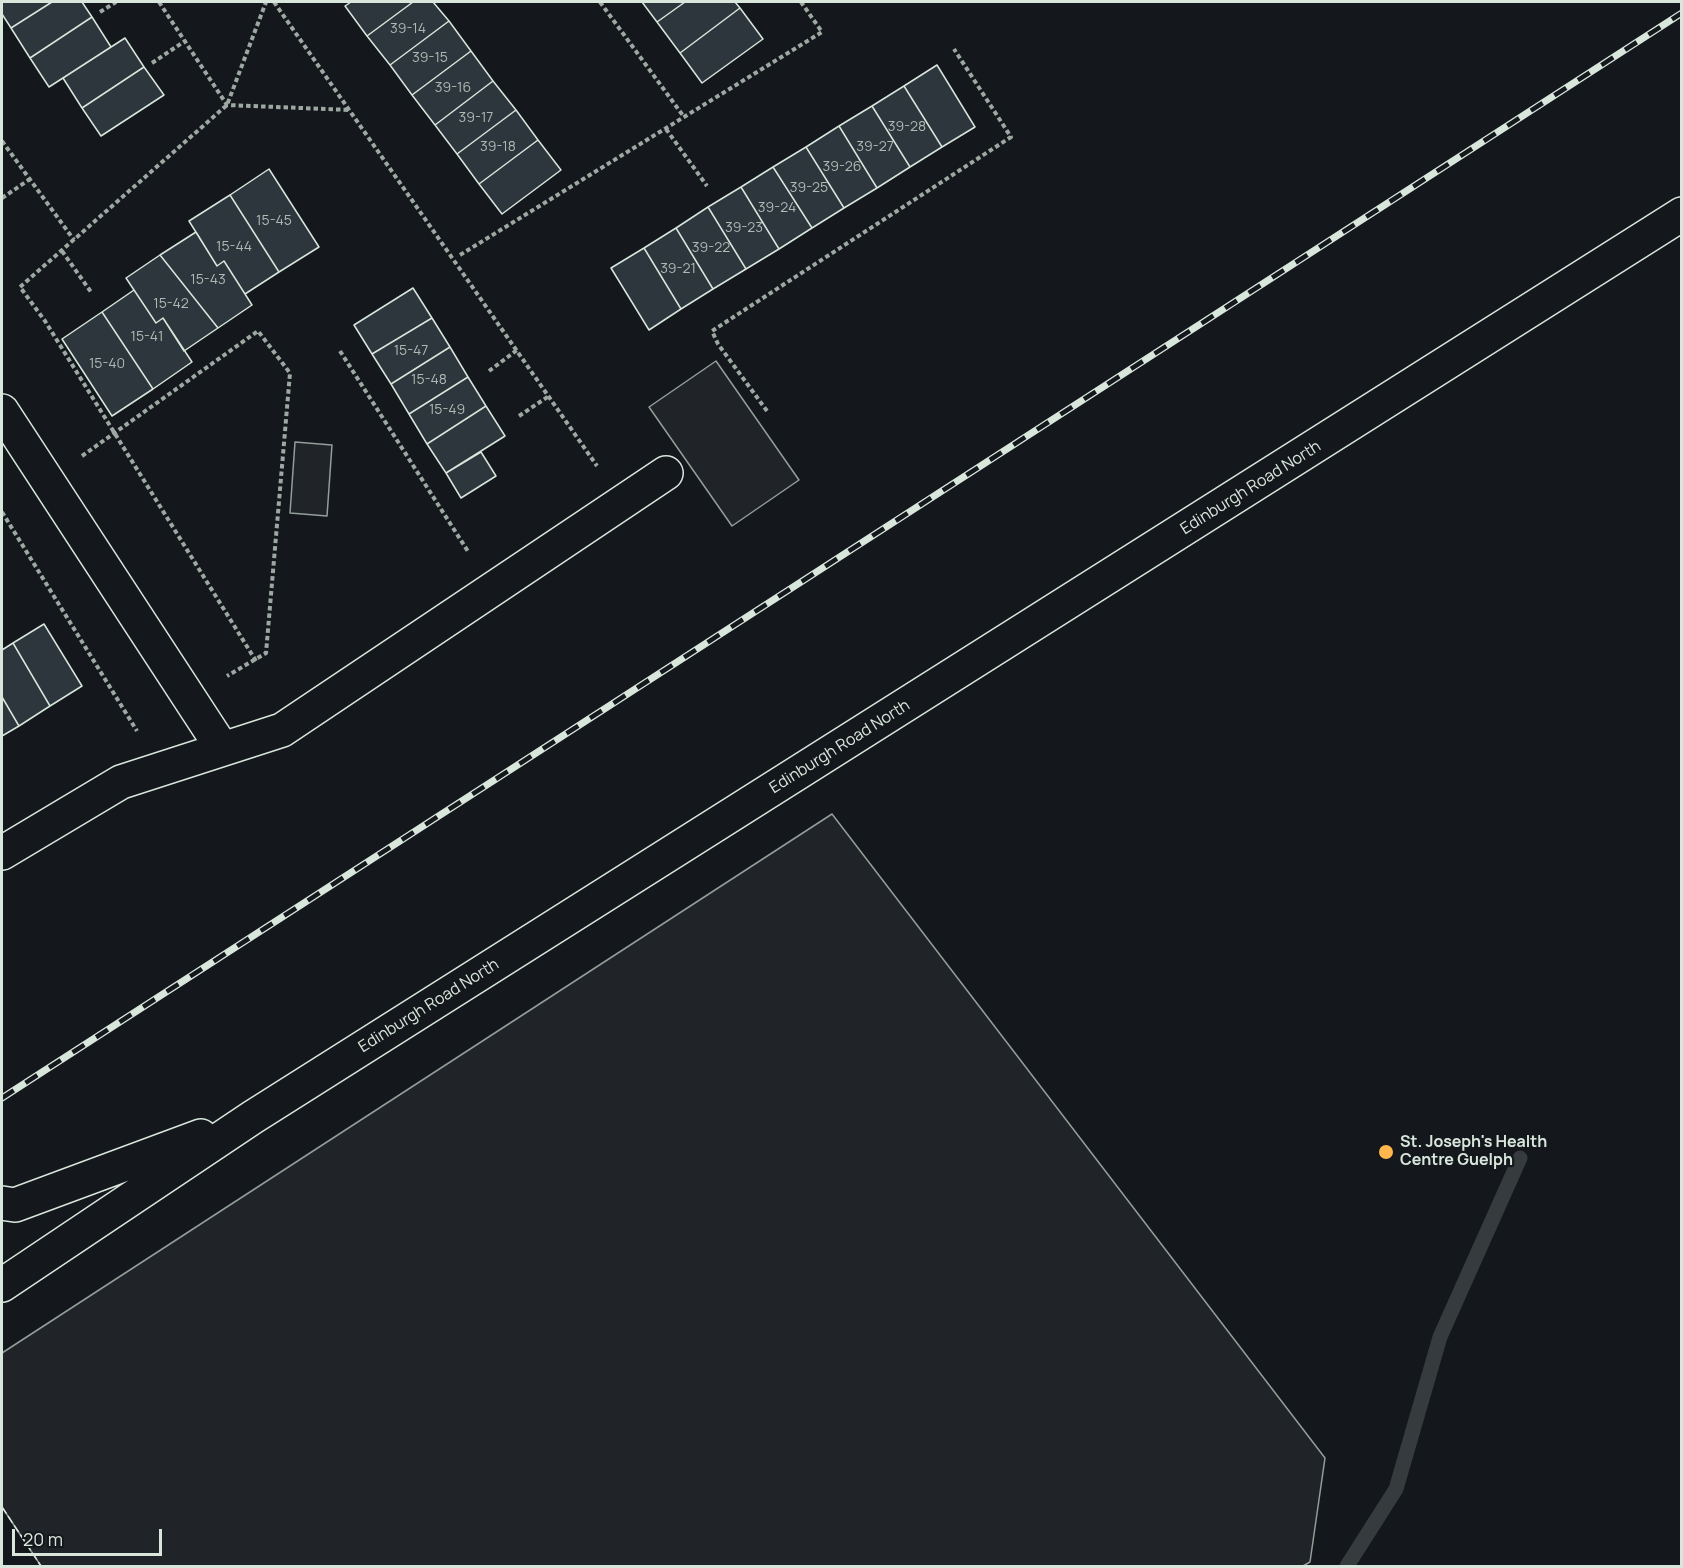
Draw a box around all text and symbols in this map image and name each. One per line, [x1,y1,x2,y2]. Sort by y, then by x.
house number: 39-14 [390,21,426,37]
house number: 39-15 [412,50,448,66]
house number: 39-16 [435,80,471,96]
house number: 39-17 [459,110,493,126]
house number: 39-28 [888,119,926,135]
house number: 39-18 [480,139,516,155]
house number: 39-27 [856,139,894,155]
house number: 39-26 [823,159,861,175]
house number: 39-25 [790,180,828,196]
house number: 39-24 [758,200,796,216]
house number: 15-45 [256,213,292,229]
house number: 39-23 [725,220,763,236]
house number: 15-44 [216,239,252,255]
house number: 39-22 [692,240,730,256]
house number: 39-21 [660,261,696,277]
house number: 15-43 [190,272,226,288]
house number: 15-42 [153,296,189,312]
house number: 15-41 [130,329,164,345]
house number: 15-47 [394,343,428,359]
house number: 15-40 [89,356,125,372]
house number: 15-48 [411,372,447,388]
house number: 15-49 [429,402,465,418]
street label: Edinburgh Road North [1177,437,1325,539]
street label: Edinburgh Road North [766,696,914,798]
street label: Edinburgh Road North [355,955,503,1057]
place label: St. Joseph's Health Centre Guelph [1400,1133,1547,1171]
marker: St. Joseph's Health Centre Guelph [1377,1143,1395,1161]
scale bar [15,1517,165,1555]
text: 20 m [23,1527,63,1551]

